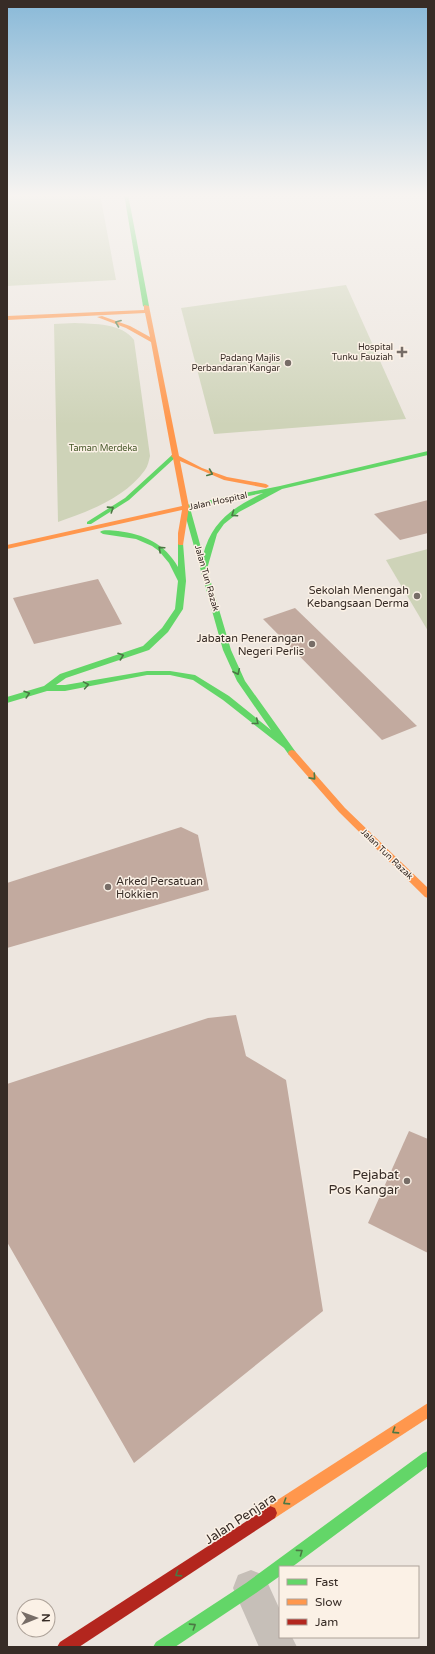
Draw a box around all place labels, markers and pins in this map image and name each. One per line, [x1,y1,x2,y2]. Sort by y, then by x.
place label: Hospital Tunku Fauziah [332,342,393,363]
marker: Hospital Tunku Fauziah [396,346,408,358]
place label: Padang Majlis Perbandaran Kangar [192,353,281,374]
marker: Padang Majlis Perbandaran Kangar [283,358,293,368]
place label: Sekolah Menengah Kebangsaan Derma [307,584,409,610]
marker: Sekolah Menengah Kebangsaan Derma [412,591,422,601]
place label: Jabatan Penerangan Negeri Perlis [196,632,304,658]
marker: Jabatan Penerangan Negeri Perlis [307,639,317,649]
place label: Arked Persatuan Hokkien [116,875,203,901]
marker: Arked Persatuan Hokkien [103,882,113,892]
place label: Pejabat Pos Kangar [329,1167,399,1198]
marker: Pejabat Pos Kangar [402,1176,412,1186]

